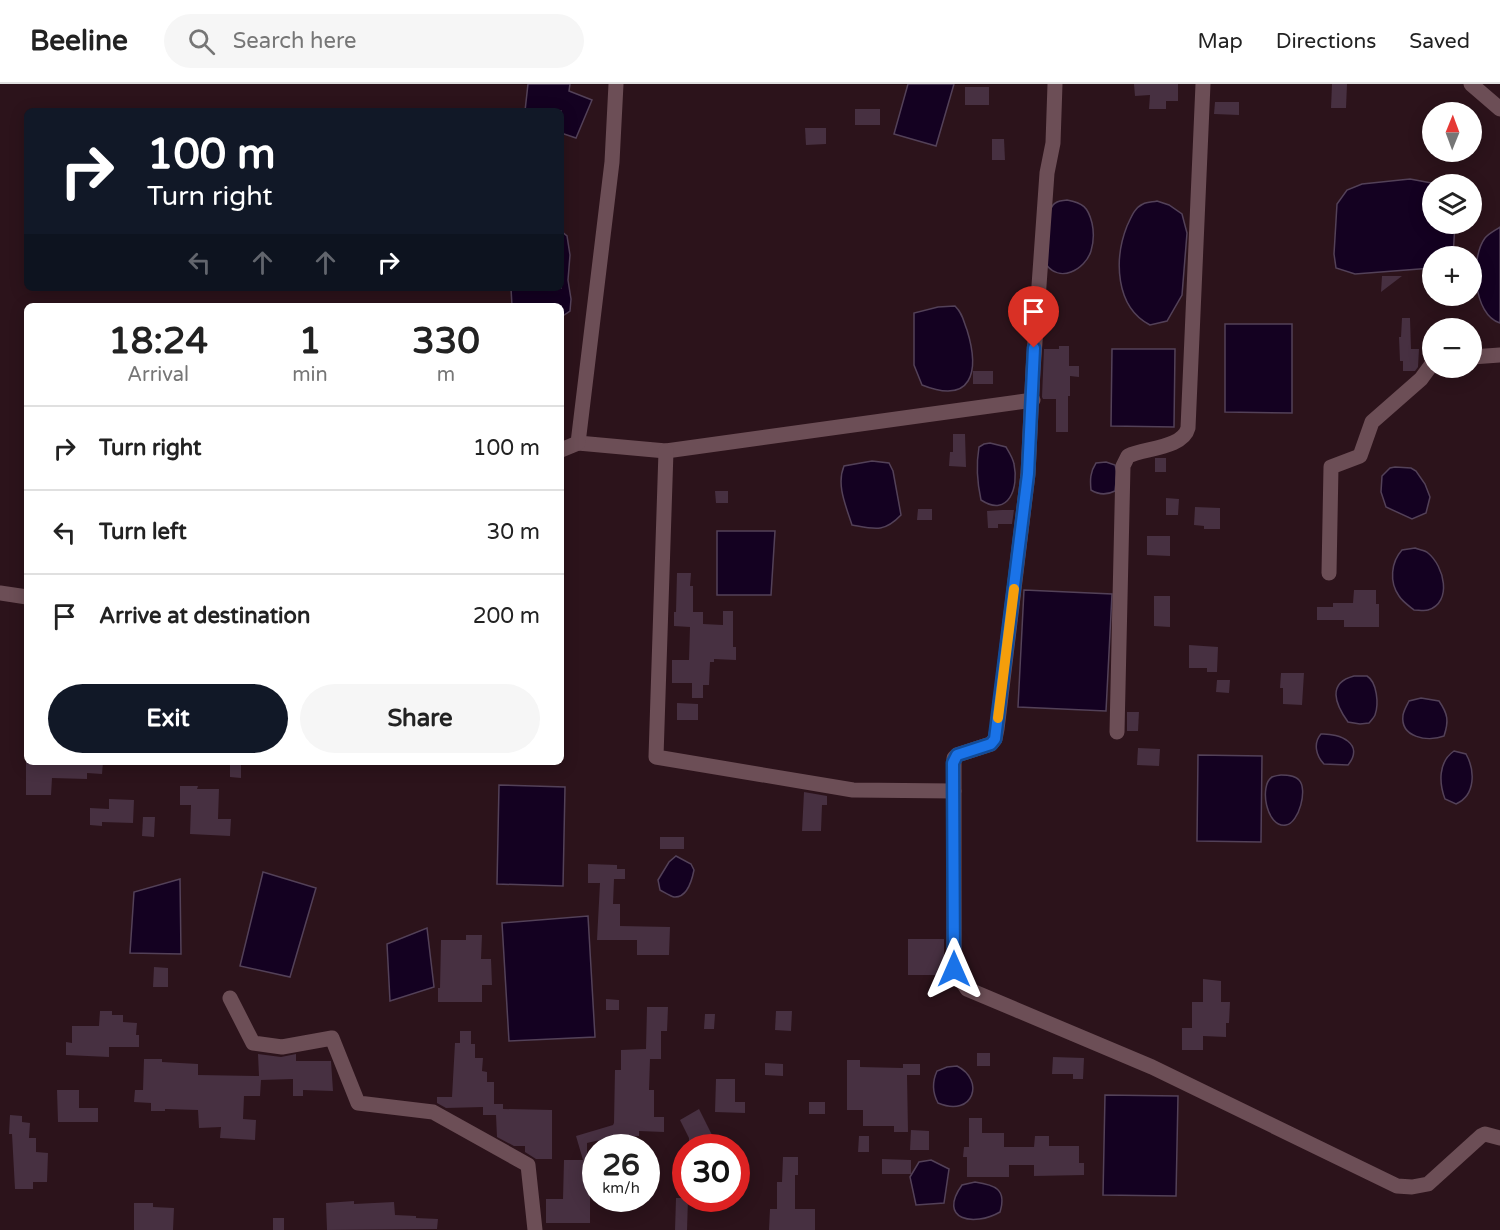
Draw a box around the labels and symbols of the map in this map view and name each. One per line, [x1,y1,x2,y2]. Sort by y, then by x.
north arrow [1422,102,1482,162]
pin [1008,286,1059,348]
position arrow [922,937,986,1001]
speed limit sign: 30 [672,1134,750,1212]

